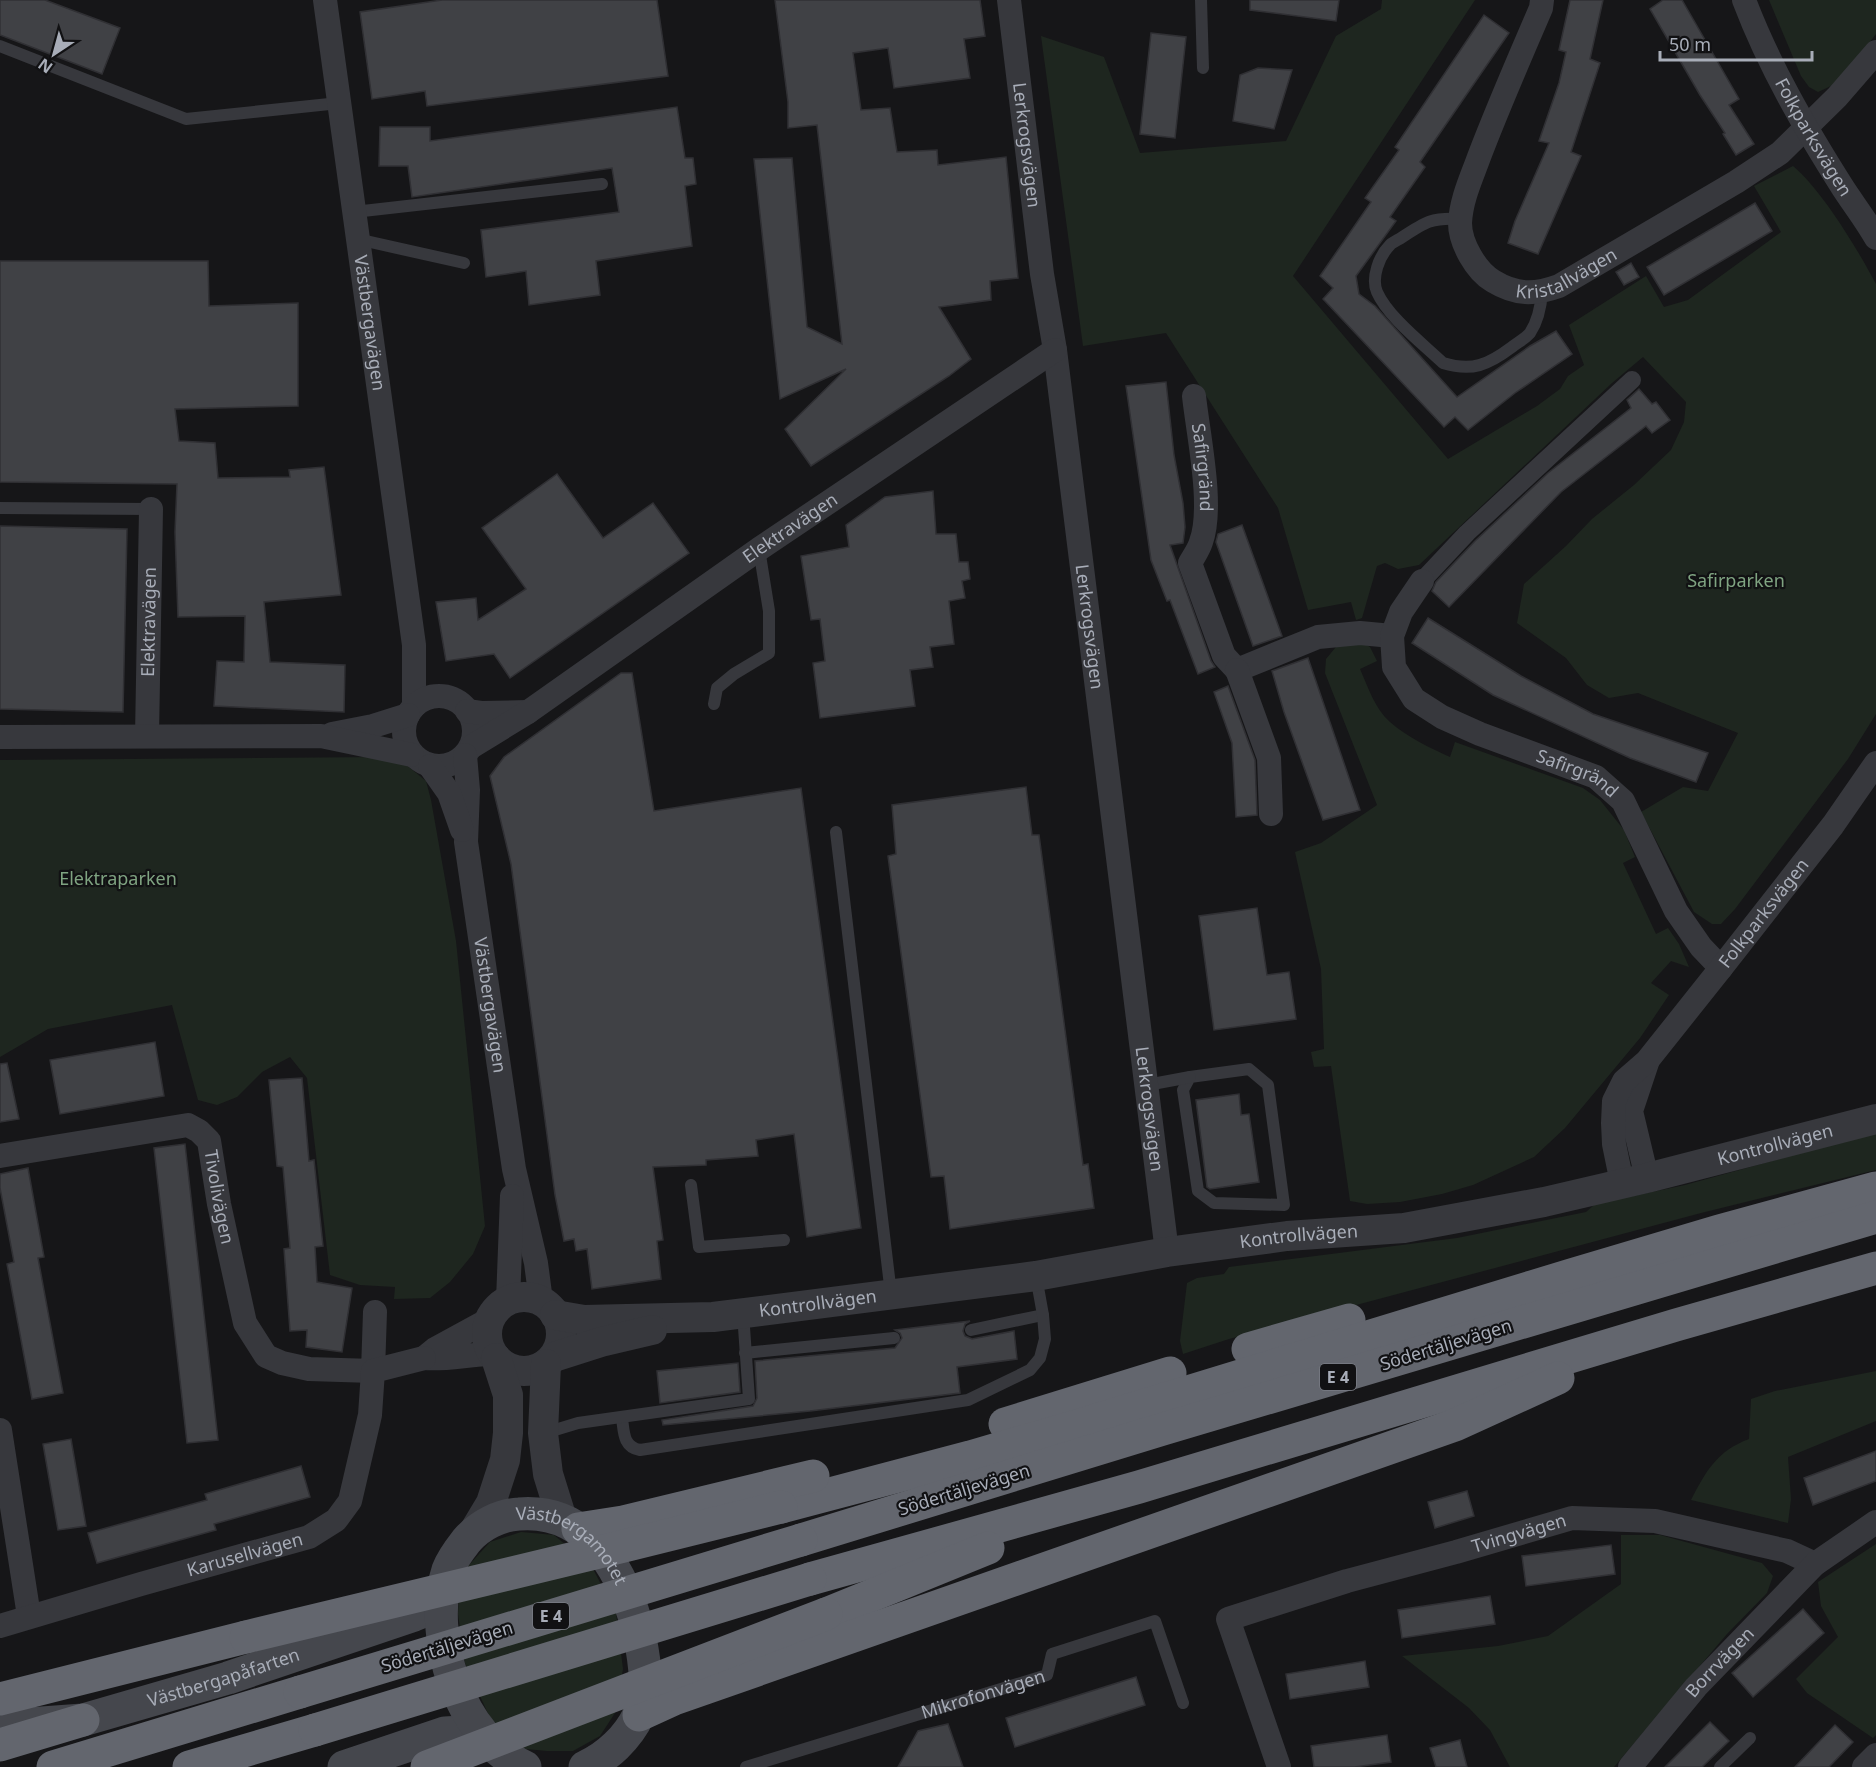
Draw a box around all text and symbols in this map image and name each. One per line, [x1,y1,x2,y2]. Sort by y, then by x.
north arrow [24,24,84,84]
scale bar [1660,24,1812,62]
text: 50 m [1669,32,1711,56]
text: N [33,53,57,79]
street label: Folkparksvägen [1770,74,1858,200]
street label: Lerkrogsvägen [1008,81,1047,209]
street label: Kristallvägen [1514,242,1621,303]
street label: Västbergavägen [349,253,392,392]
street label: Safirgränd [1187,422,1219,512]
street label: Elektravägen [737,487,842,568]
street label: Lerkrogsvägen [1071,563,1110,691]
street label: Elektravägen [135,567,161,677]
park label: Safirparken [1687,568,1785,592]
street label: Safirgränd [1533,743,1624,802]
street label: Folkparksvägen [1713,853,1813,972]
park label: Elektraparken [59,866,177,890]
street label: Västbergavägen [469,935,513,1074]
street label: Lerkrogsvägen [1131,1045,1170,1173]
street label: Kontrollvägen [1714,1118,1835,1170]
street label: Tivolivägen [200,1148,240,1246]
street label: Kontrollvägen [1238,1218,1359,1253]
street label: Kontrollvägen [757,1283,878,1322]
street label: Södertäljevägen [1377,1313,1515,1376]
road number: E 4 [1320,1364,1356,1390]
street label: Södertäljevägen [895,1458,1033,1521]
street label: Västbergamotet [515,1501,634,1589]
street label: Tvingvägen [1469,1507,1569,1558]
street label: Karusellvägen [184,1526,305,1582]
road number: E 4 [533,1603,569,1629]
street label: Södertäljevägen [378,1615,516,1678]
street label: Borrvägen [1679,1621,1759,1702]
street label: Västbergapåfarten [144,1642,302,1712]
street label: Mikrofonvägen [918,1663,1048,1724]

